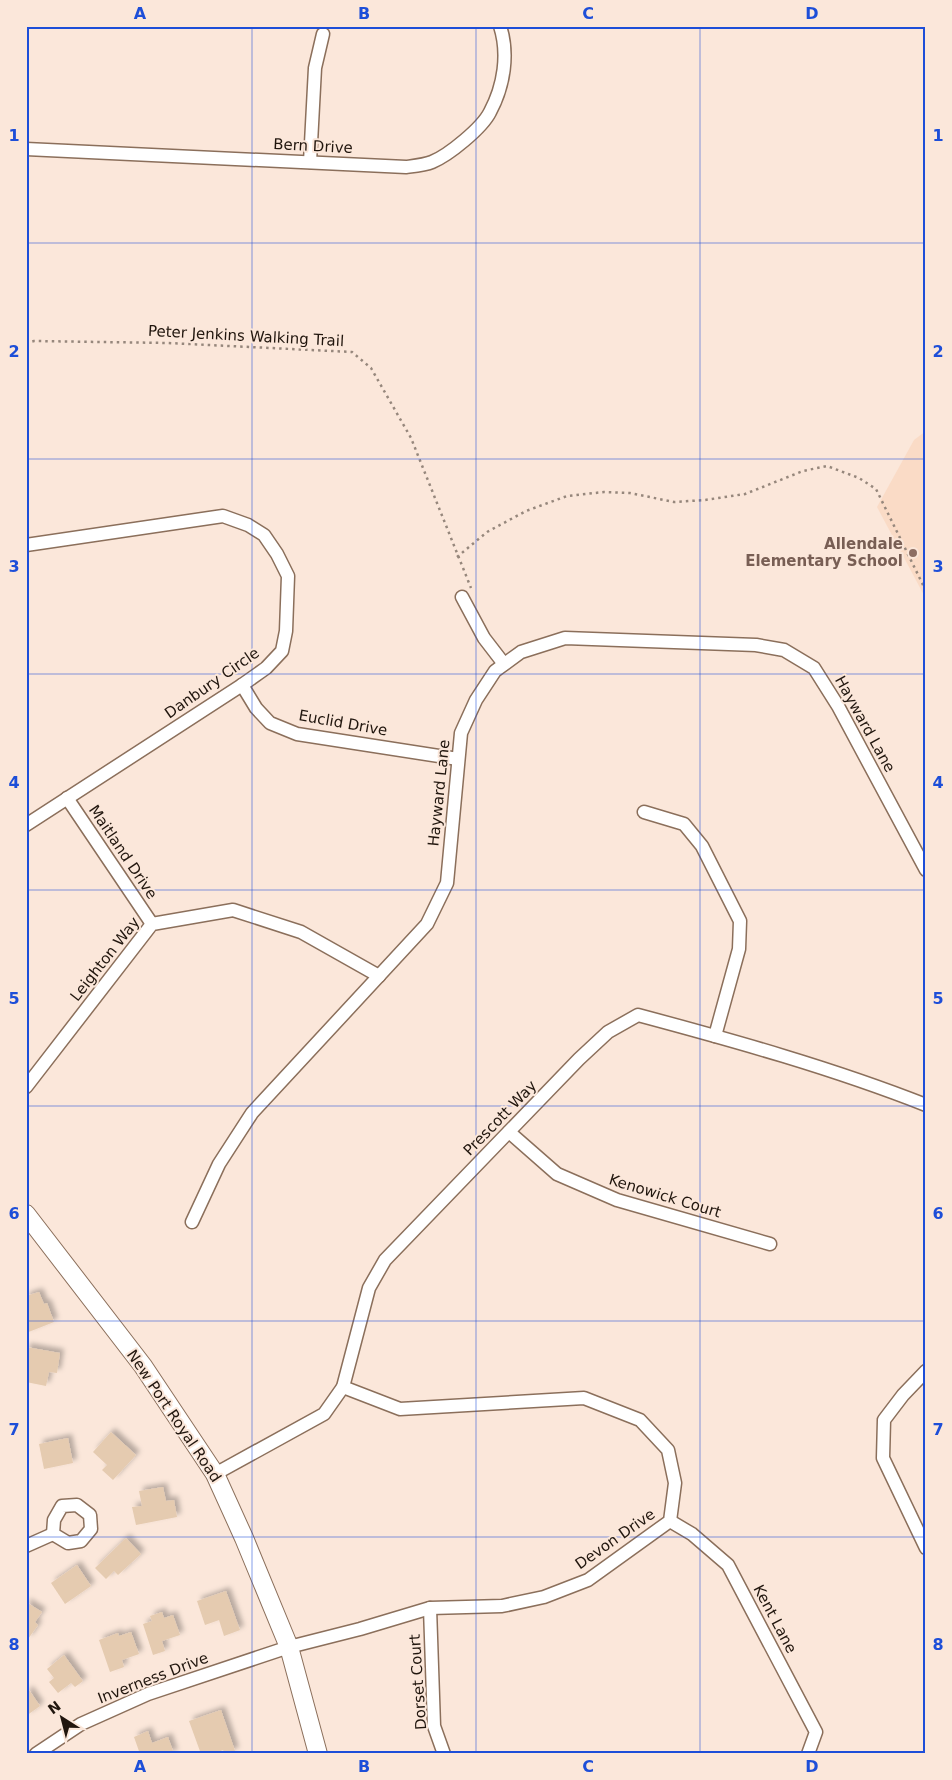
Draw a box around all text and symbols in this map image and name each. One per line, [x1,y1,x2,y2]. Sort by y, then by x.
text: A [134,4,147,23]
text: B [358,4,370,23]
text: C [582,4,594,23]
text: D [805,4,819,23]
text: 1 [8,126,20,145]
text: 1 [932,126,944,145]
street label: Bern Drive [273,135,353,157]
street label: Peter Jenkins Walking Trail [147,322,345,350]
text: 2 [8,342,20,361]
text: 2 [932,342,944,361]
place label: Allendale Elementary School [745,535,903,570]
marker: Allendale Elementary School [907,547,919,559]
text: 3 [8,557,20,576]
text: 3 [932,557,944,576]
street label: Danbury Circle [161,644,263,722]
street label: Hayward Lane [831,673,899,775]
street label: Euclid Drive [297,706,389,740]
street label: Hayward Lane [424,739,454,847]
text: 4 [8,773,20,792]
text: 4 [932,773,944,792]
street label: Maitland Drive [85,802,161,902]
street label: Leighton Way [67,913,144,1005]
text: 5 [8,989,20,1008]
text: 5 [932,989,944,1008]
street label: Prescott Way [460,1077,540,1159]
street label: Kenowick Court [607,1170,723,1222]
text: 6 [8,1204,20,1223]
text: 6 [932,1204,944,1223]
street label: New Port Royal Road [123,1346,225,1486]
text: 7 [8,1420,20,1439]
text: 7 [932,1420,944,1439]
street label: Devon Drive [572,1505,658,1573]
street label: Kent Lane [750,1582,800,1656]
street label: Dorset Court [406,1633,430,1730]
text: 8 [8,1635,20,1654]
text: 8 [932,1635,944,1654]
street label: Inverness Drive [95,1649,211,1707]
north arrow [38,1692,88,1742]
text: N [45,1698,64,1717]
text: A [134,1757,147,1776]
text: B [358,1757,370,1776]
text: C [582,1757,594,1776]
text: D [805,1757,819,1776]

